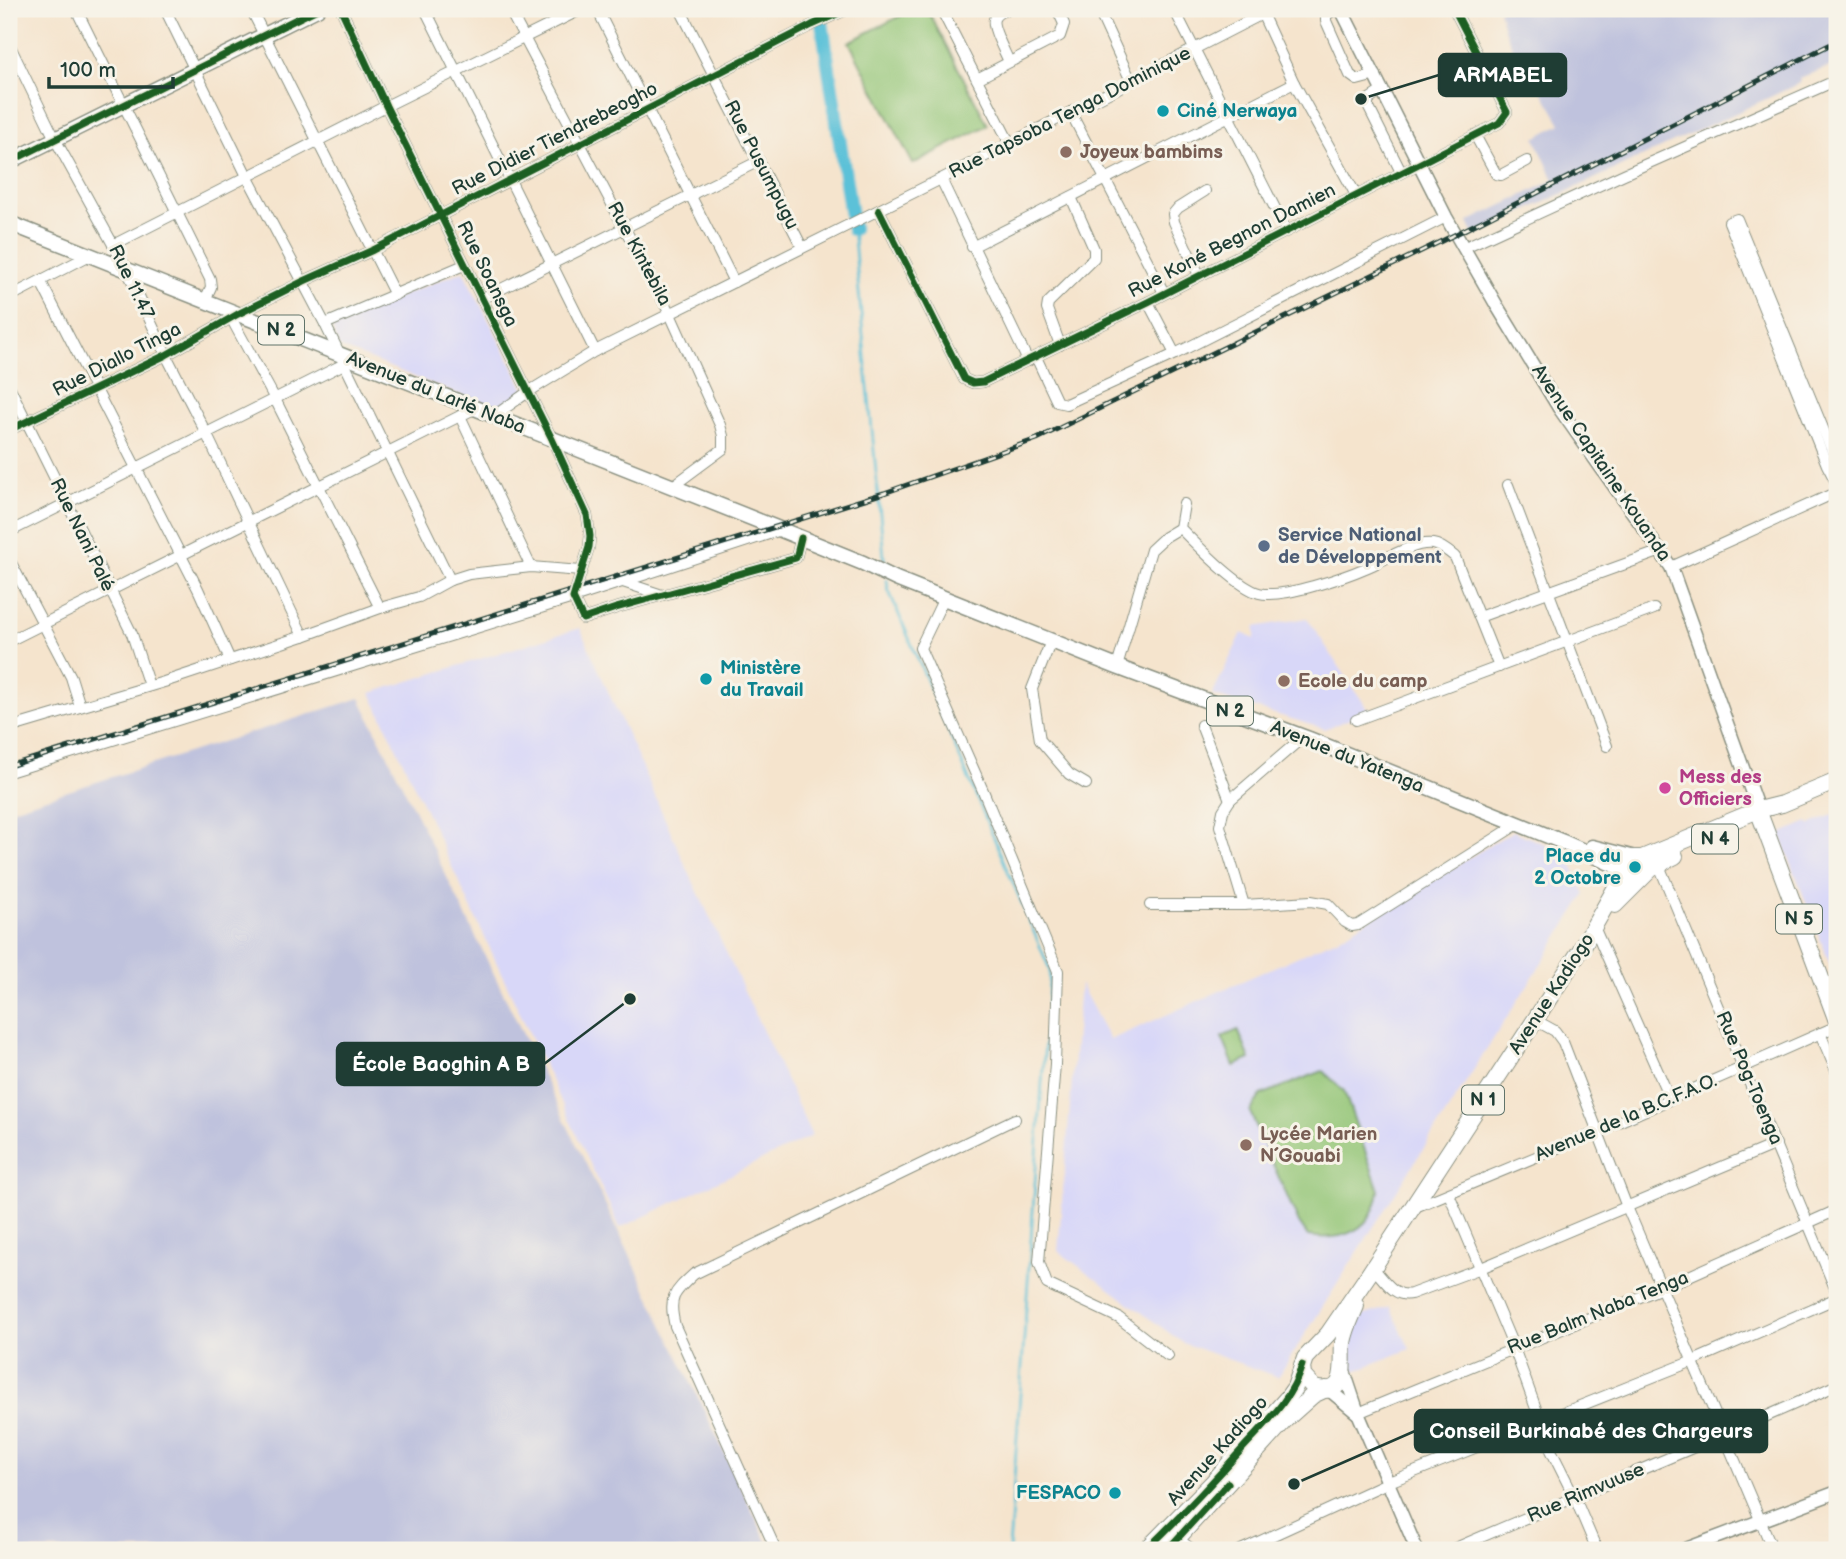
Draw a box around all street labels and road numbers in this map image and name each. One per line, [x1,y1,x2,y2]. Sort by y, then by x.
street label: Rue Tapsoba Tenga Dominique [945,42,1195,184]
street label: Rue Didier Tiendrebeogho [448,77,662,201]
street label: Rue Pusumpugu [719,97,803,233]
street label: Rue Koné Begnon Damien [1124,179,1340,303]
street label: Rue Kintebila [602,198,676,310]
street label: Rue Soansga [451,217,523,331]
street label: Rue 11.47 [103,241,159,324]
road number: N 2 [258,316,304,344]
street label: Rue Diallo Tinga [49,318,185,402]
street label: Avenue du Larlé Naba [343,347,529,439]
street label: Avenue Capitaine Kouanda [1526,360,1676,566]
street label: Rue Nani Palé [45,475,119,595]
road number: N 2 [1207,696,1253,726]
street label: Avenue du Yatenga [1267,716,1427,798]
road number: N 4 [1692,824,1738,854]
road number: N 5 [1776,904,1822,934]
street label: Avenue Kadiogo [1504,929,1600,1059]
street label: Rue Pog-Toenga [1711,1008,1787,1148]
street label: Avenue de la B.C.F.A.O. [1532,1069,1720,1167]
road number: N 1 [1462,1086,1504,1114]
street label: Rue Balm Naba Tenga [1504,1266,1692,1360]
street label: Avenue Kadiogo [1163,1391,1273,1511]
street label: Rue Rimvuuse [1524,1458,1648,1528]

